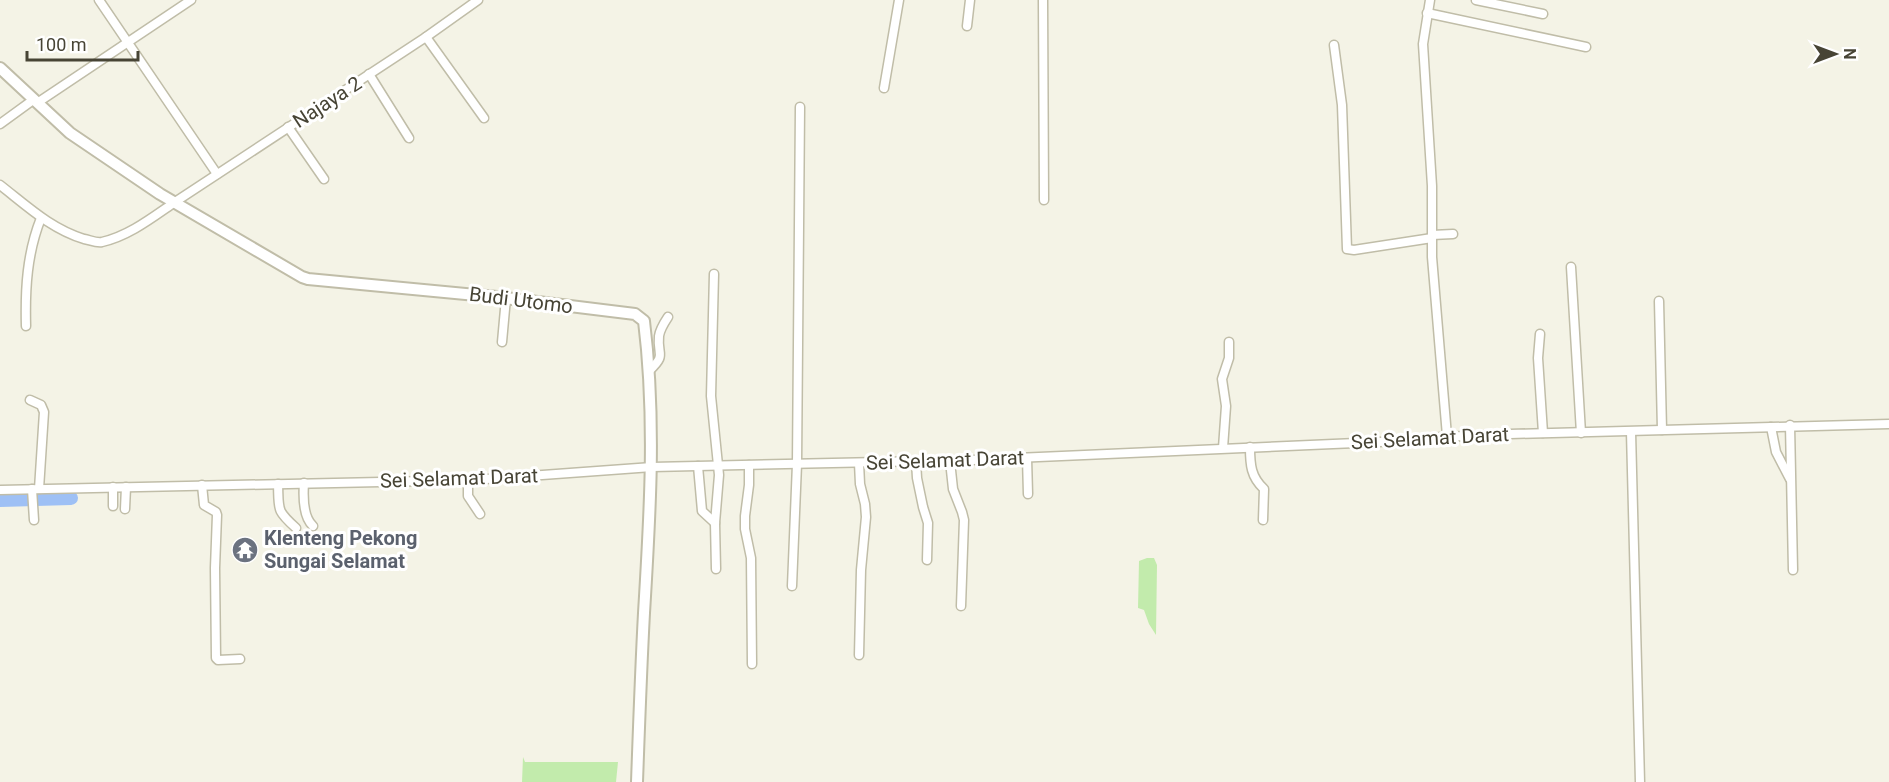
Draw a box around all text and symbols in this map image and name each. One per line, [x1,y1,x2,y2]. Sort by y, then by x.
scale bar [27,24,138,62]
north arrow [1805,24,1865,84]
text: 100 m [36,34,87,55]
text: N [1840,48,1859,60]
street label: Najaya 2 [288,71,366,133]
street label: Budi Utomo [468,282,574,318]
street label: Sei Selamat Darat [1350,422,1510,454]
street label: Sei Selamat Darat [865,445,1025,475]
street label: Sei Selamat Darat [379,463,539,493]
place label: Klenteng Pekong Sungai Selamat [264,526,417,573]
temple icon: Klenteng Pekong Sungai Selamat [230,535,260,565]

